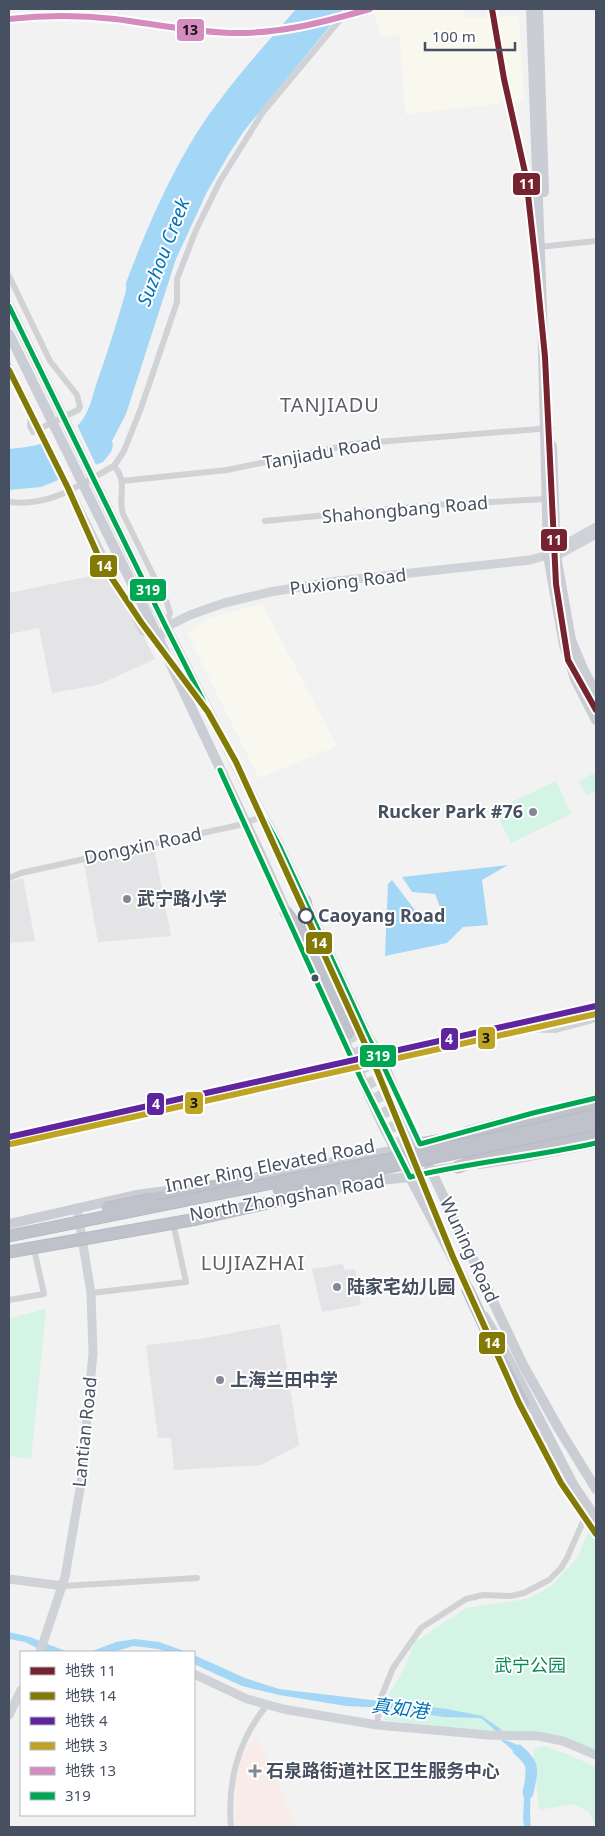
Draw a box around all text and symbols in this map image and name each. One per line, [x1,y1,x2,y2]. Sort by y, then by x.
line badge: 13 [176,18,205,42]
text: 13 [182,20,198,39]
scale bar [425,20,515,52]
text: 100 m [432,26,476,46]
line badge: 11 [512,172,541,196]
text: 11 [519,174,535,193]
water label: Suzhou Creek [131,194,196,310]
district label: TANJIADU [280,391,380,418]
street label: Tanjiadu Road [261,430,383,474]
street label: Shahongbang Road [321,490,489,528]
line badge: 11 [540,528,568,552]
text: 11 [546,530,562,549]
line badge: 14 [89,554,118,578]
text: 14 [96,556,112,575]
street label: Puxiong Road [288,562,408,600]
line badge: 319 [129,578,167,602]
text: 319 [136,580,160,599]
place label: Rucker Park #76 [378,799,523,823]
marker: Rucker Park #76 [527,806,539,818]
street label: Dongxin Road [82,821,204,869]
place label: 武宁路小学 [137,886,227,910]
marker: 武宁路小学 [121,893,133,905]
place label: Caoyang Road [318,903,445,927]
marker: Caoyang Road [298,908,314,924]
line badge: 14 [305,931,333,955]
text: 14 [311,933,327,952]
unlabelled marker [310,973,320,983]
line badge: 3 [477,1026,496,1050]
line badge: 4 [440,1027,459,1051]
text: 3 [482,1028,490,1047]
text: 4 [445,1029,453,1048]
line badge: 319 [359,1044,397,1068]
text: 319 [366,1046,390,1065]
line badge: 3 [184,1091,204,1115]
line badge: 4 [146,1092,165,1116]
text: 3 [190,1093,198,1112]
text: 4 [152,1094,160,1113]
street label: Inner Ring Elevated Road [163,1133,376,1197]
street label: North Zhongshan Road [187,1168,386,1226]
street label: Wuning Road [435,1193,505,1306]
district label: LUJIAZHAI [201,1249,305,1276]
place label: 陆家宅幼儿园 [347,1274,455,1298]
marker: 陆家宅幼儿园 [331,1281,343,1293]
line badge: 14 [478,1331,506,1355]
text: 14 [484,1333,500,1352]
place label: 上海兰田中学 [230,1367,338,1391]
marker: 上海兰田中学 [214,1374,226,1386]
street label: Lantian Road [66,1375,102,1488]
legend [20,1651,195,1816]
park label: 武宁公园 [494,1653,566,1677]
text: 地铁 11 [65,1660,116,1680]
text: 地铁 14 [65,1685,116,1705]
water label: 真如港 [370,1692,433,1725]
text: 地铁 4 [65,1710,108,1730]
text: 地铁 3 [65,1735,107,1755]
place label: 石泉路街道社区卫生服务中心 [266,1758,500,1782]
text: 地铁 13 [65,1760,116,1780]
marker: 石泉路街道社区卫生服务中心 [248,1764,262,1778]
text: 319 [65,1785,91,1805]

